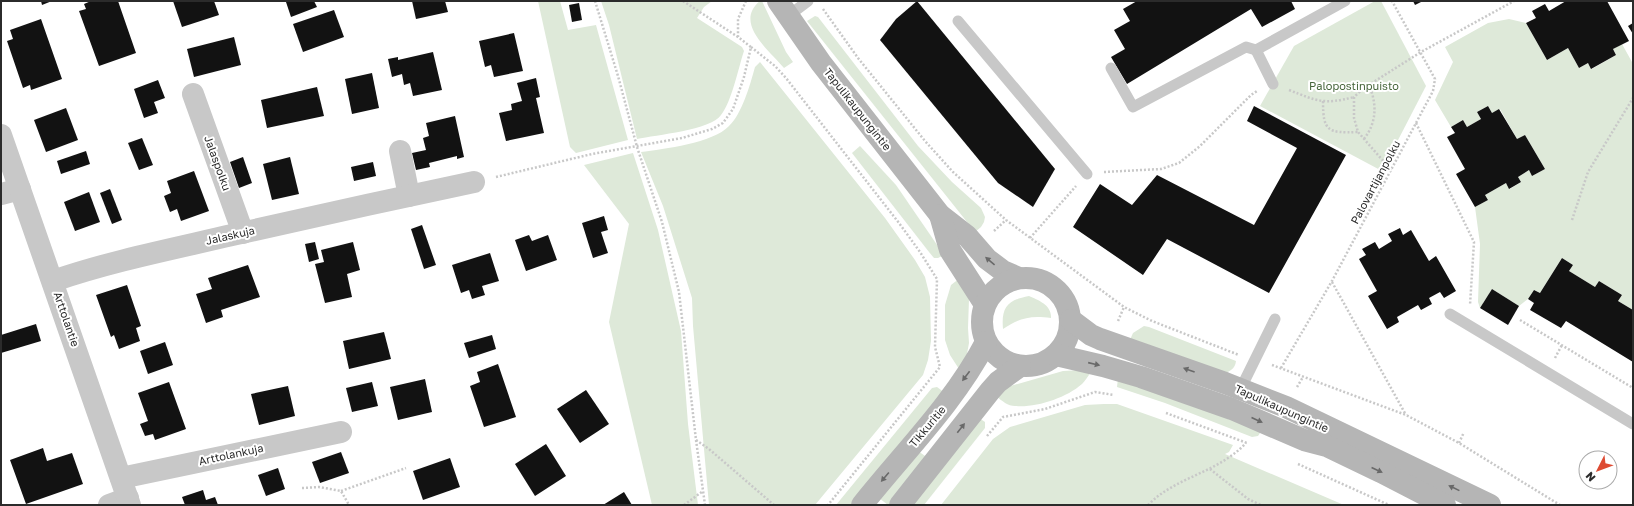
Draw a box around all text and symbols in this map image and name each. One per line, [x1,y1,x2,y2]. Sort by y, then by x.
street label: Tapulikaupungintie [822,65,894,153]
park label: Palopostinpuisto [1309,79,1399,92]
street label: Jalaspolku [202,134,234,192]
street label: Palovartijanpolku [1348,138,1402,226]
street label: Jalaskuja [204,223,256,247]
one-way arrow [985,257,995,266]
street label: Arttolantie [52,290,82,348]
one-way arrow [1088,361,1100,367]
one-way arrow [1182,367,1194,373]
one-way arrow [962,370,971,381]
street label: Tapulikaupungintie [1233,381,1331,435]
street label: Tikkuritie [906,403,948,449]
one-way arrow [1251,417,1262,423]
one-way arrow [957,422,965,433]
street label: Arttolankuja [198,441,264,467]
north arrow [1578,450,1618,490]
one-way arrow [1371,467,1382,473]
text: N [1583,470,1598,484]
one-way arrow [880,471,889,482]
one-way arrow [1449,485,1460,491]

